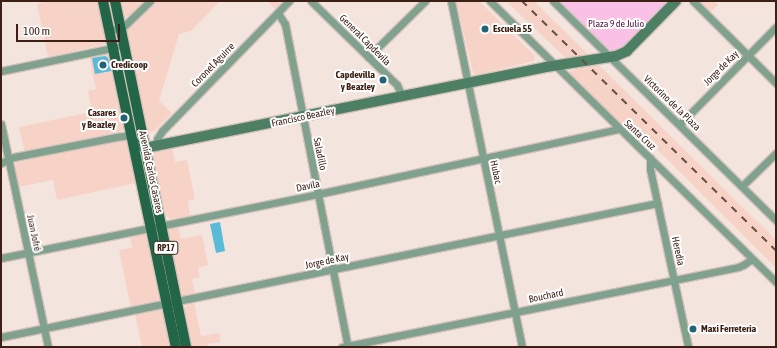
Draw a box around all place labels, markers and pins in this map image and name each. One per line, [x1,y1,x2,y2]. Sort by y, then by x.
place label: Escuela 55 [493,23,532,35]
marker: Escuela 55 [480,24,490,34]
place label: Credicoop [111,59,148,71]
marker: Credicoop [98,60,108,70]
place label: Capdevilla y Beazley [336,68,375,92]
marker: Capdevilla y Beazley [378,75,388,85]
place label: Casares y Beazley [82,106,116,130]
marker: Casares y Beazley [119,113,129,123]
place label: Maxi Ferreteria [701,323,756,335]
marker: Maxi Ferreteria [688,324,698,334]

